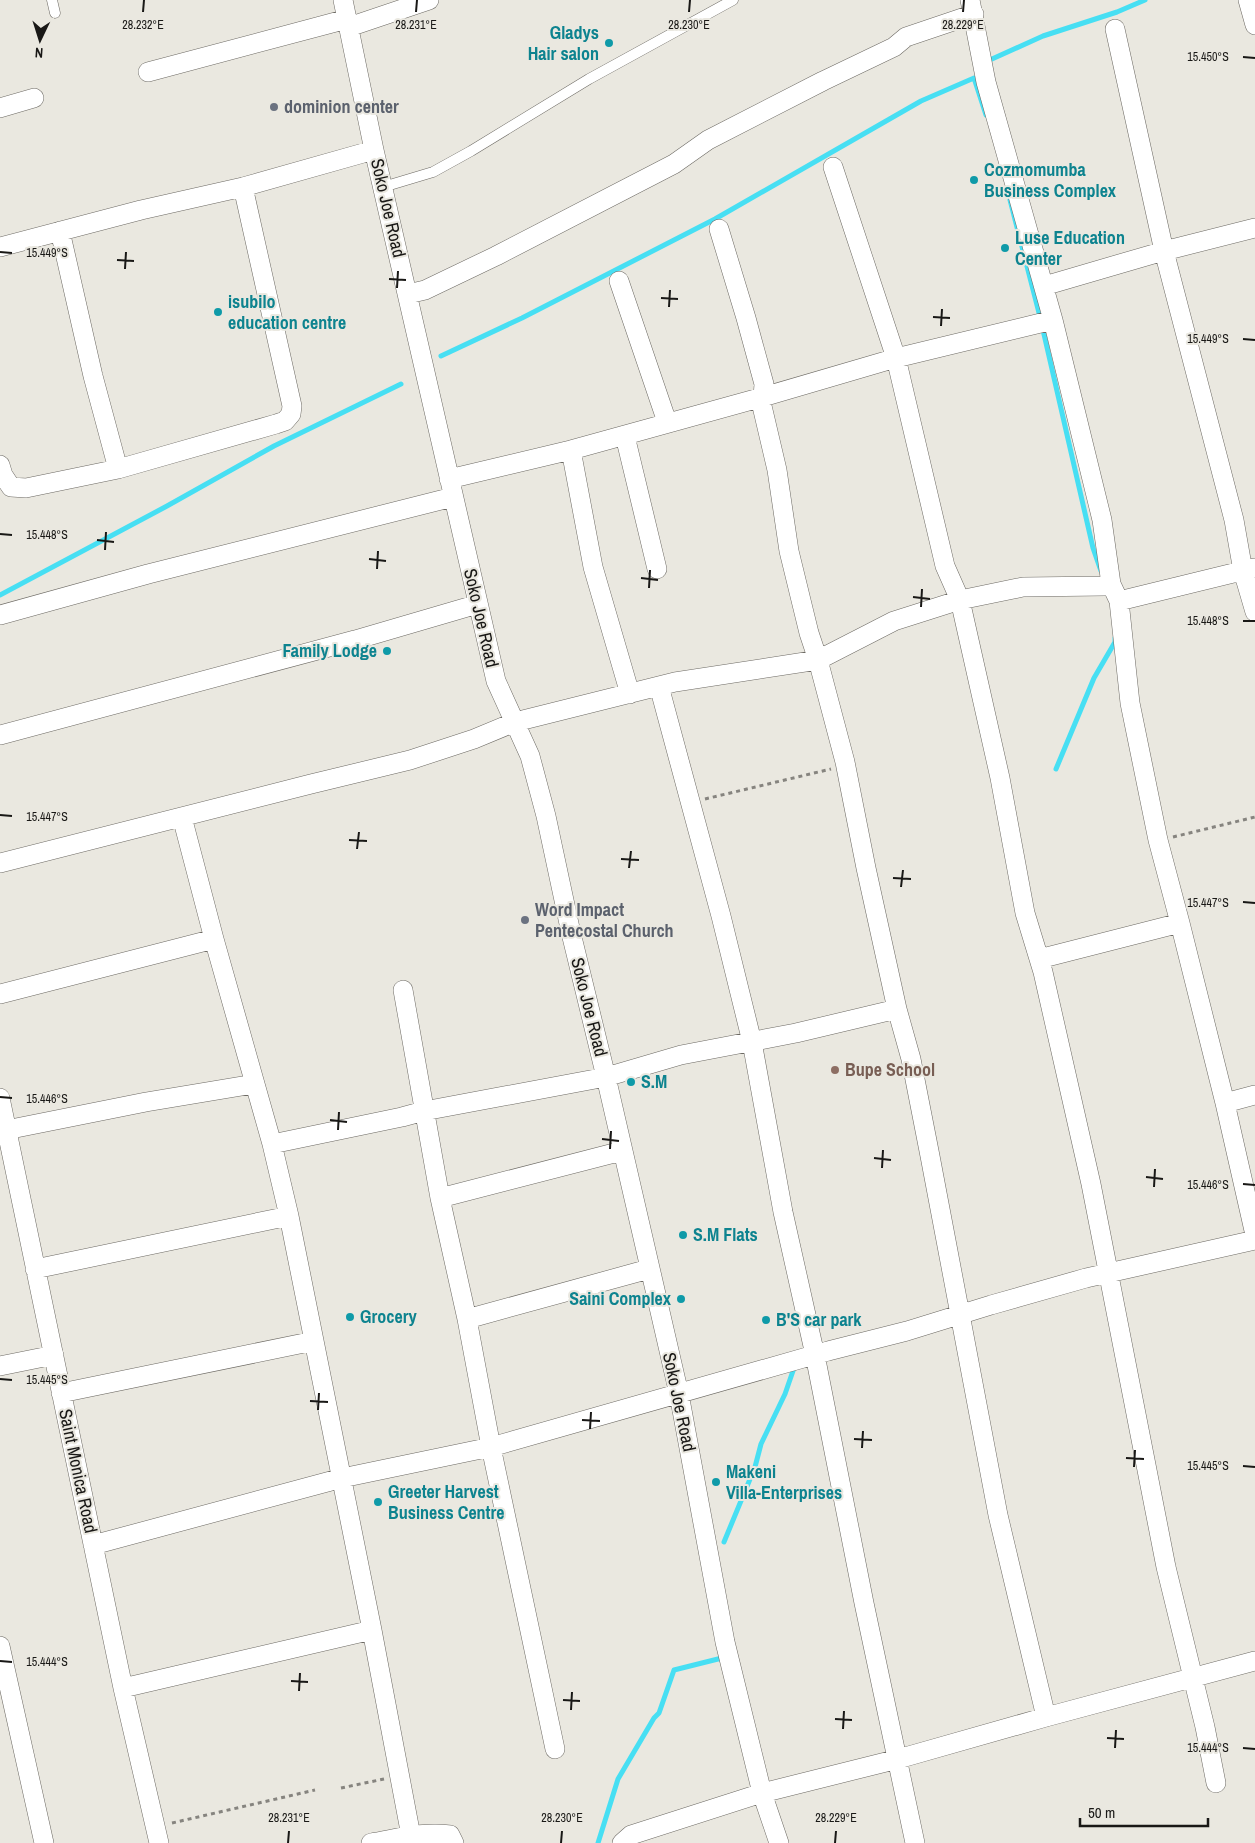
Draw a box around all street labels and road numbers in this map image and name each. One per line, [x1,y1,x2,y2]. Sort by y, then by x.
street label: Soko Joe Road [365,156,412,260]
street label: Soko Joe Road [458,566,505,670]
street label: Soko Joe Road [565,955,614,1059]
street label: Soko Joe Road [657,1350,702,1454]
street label: Saint Monica Road [53,1406,104,1535]

